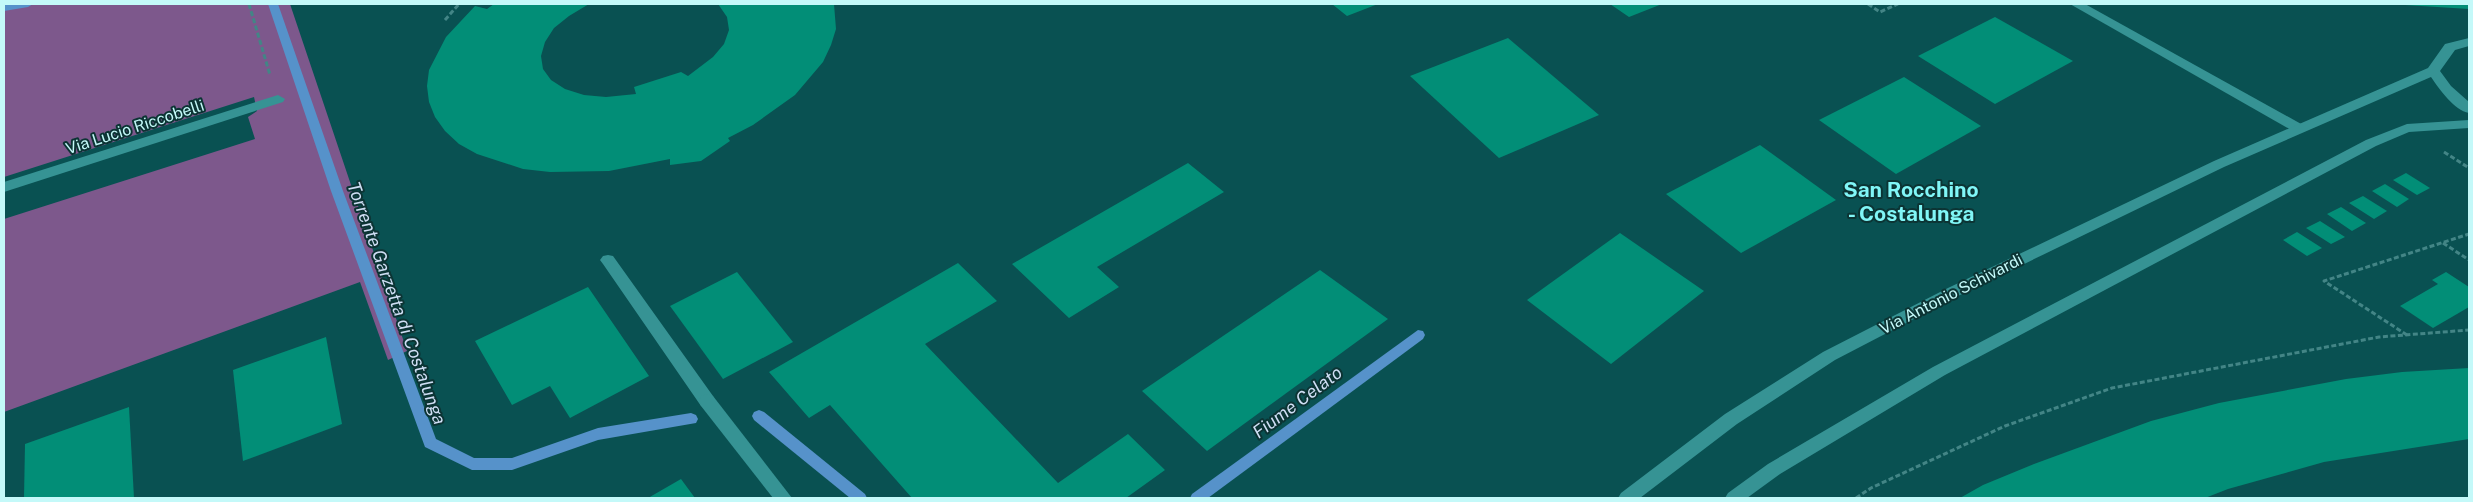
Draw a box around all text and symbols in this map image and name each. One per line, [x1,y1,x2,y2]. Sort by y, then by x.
street label: Via Lucio Riccobelli [63,96,207,158]
district label: San Rocchino - Costalunga [1843,177,1979,226]
water label: Torrente Garzetta di Costalunga [343,179,451,427]
street label: Via Antonio Schivardi [1876,250,2026,338]
water label: Fiume Celato [1248,361,1346,442]

